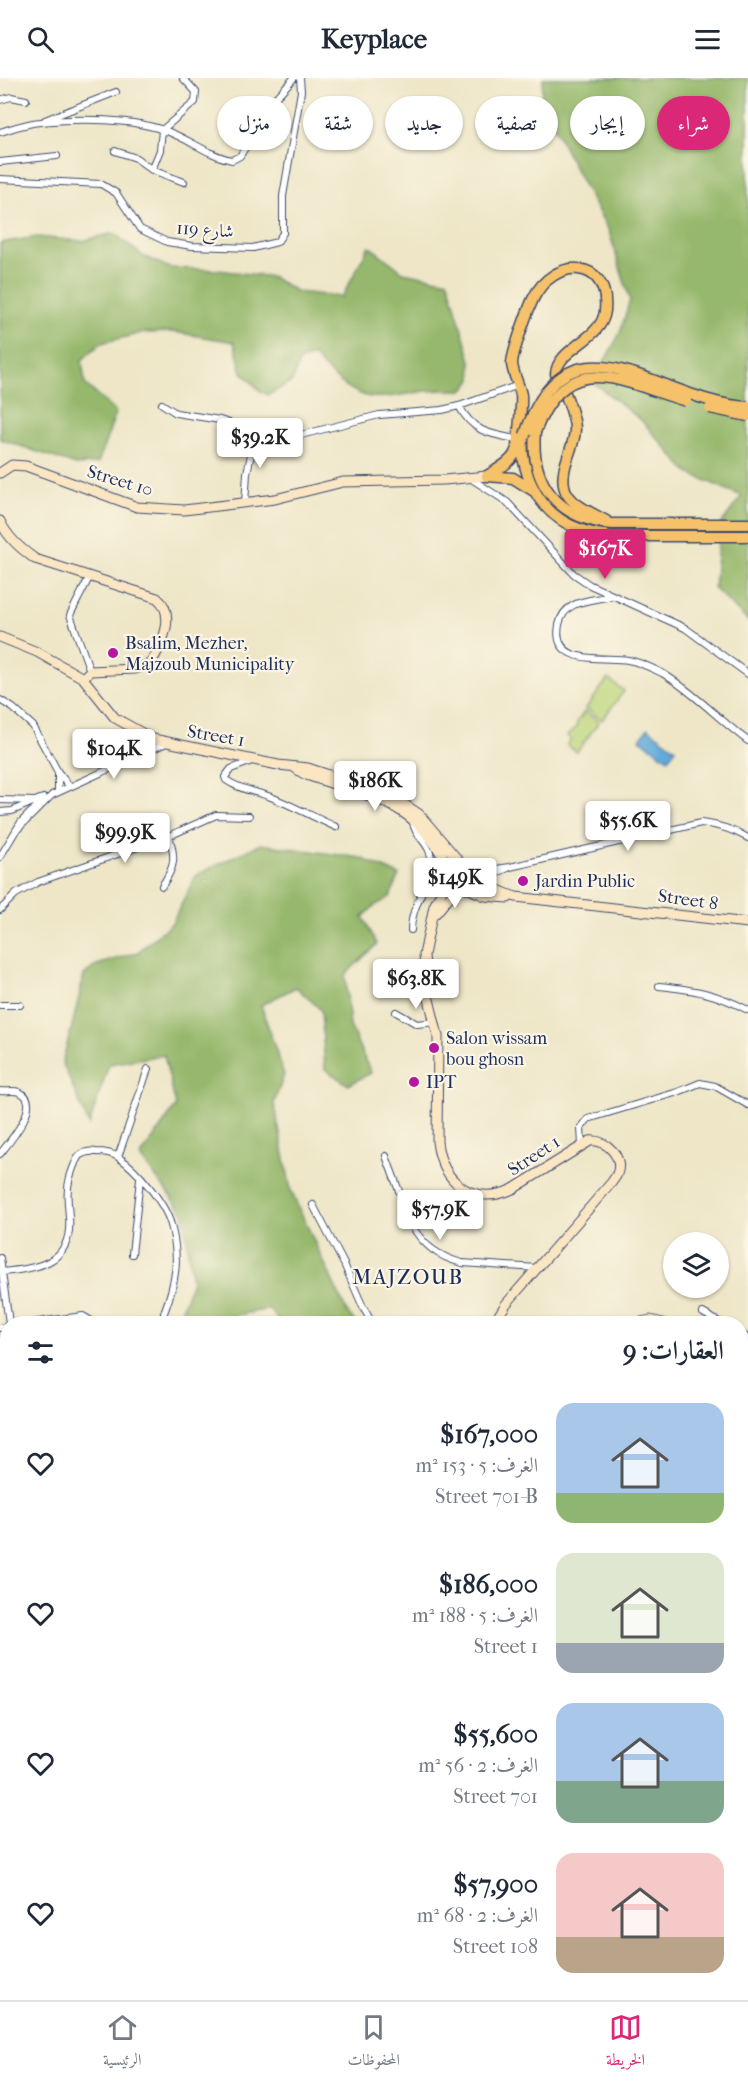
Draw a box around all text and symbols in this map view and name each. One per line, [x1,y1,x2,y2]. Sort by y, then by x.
icon: search [24,23,57,56]
text: Keyplace [321,23,427,55]
icon: menu [691,23,724,56]
chip: منزل [217,96,291,150]
chip: شقة [303,96,373,150]
chip: جديد [385,96,463,150]
chip: تصفية [475,96,558,150]
chip: إيجار [570,96,645,150]
chip: شراء [657,96,730,150]
street label: شارع 119 [175,218,234,246]
pin: $39.2K [211,418,309,469]
text: $39.2K [231,426,289,449]
street label: Street 10 [85,461,155,501]
pin: $167K [563,529,647,580]
text: $167K [579,537,631,560]
place label: Bsalim, Mezher, Majzoub Municipality [125,633,296,675]
marker: Bsalim, Mezher, Majzoub Municipality [106,646,120,660]
street label: Street 1 [186,721,246,751]
pin: $104K [72,729,156,780]
text: $104K [86,737,142,760]
pin: $186K [333,761,417,812]
text: $186K [348,769,402,792]
pin: $55.6K [579,801,677,852]
text: $55.6K [599,809,657,832]
pin: $99.9K [76,813,174,864]
text: $99.9K [95,821,155,844]
pin: $149K [413,858,497,909]
text: $149K [428,866,482,889]
place label: Jardin Public [533,871,635,892]
marker: Jardin Public [516,874,530,888]
street label: Street 8 [657,885,719,915]
pin: $63.8K [367,959,465,1010]
text: $63.8K [387,967,445,990]
place label: Salon wissam bou ghosn [445,1028,547,1070]
marker: Salon wissam bou ghosn [427,1041,441,1055]
place label: IPT [426,1072,457,1093]
marker: IPT [407,1075,421,1089]
street label: Street 1 [504,1131,564,1181]
pin: $57.9K [391,1190,489,1241]
text: $57.9K [411,1198,469,1221]
map controls [663,1232,729,1298]
button: layers [663,1232,729,1298]
district label: MAJZOUB [352,1265,464,1289]
text: العقارات: 9 [623,1335,724,1366]
icon: filters [24,1336,57,1369]
text: $167,000 [440,1419,538,1450]
icon: home [604,1427,676,1499]
icon: heart [24,1447,57,1480]
text: الغرف: 5 · 153 m² [415,1454,538,1477]
text: Street 701-B [435,1485,538,1508]
text: $186,000 [439,1569,538,1600]
icon: home [604,1577,676,1649]
icon: heart [24,1597,57,1630]
text: الغرف: 5 · 188 m² [412,1604,538,1627]
text: Street 1 [474,1635,538,1658]
text: $55,600 [453,1719,538,1750]
icon: home [604,1727,676,1799]
icon: heart [24,1747,57,1780]
text: الغرف: 2 · 56 m² [418,1754,538,1777]
text: Street 701 [453,1785,538,1808]
text: $57,900 [453,1869,538,1900]
icon: home [604,1877,676,1949]
icon: heart [24,1897,57,1930]
text: الغرف: 2 · 68 m² [417,1904,538,1927]
text: Street 108 [453,1935,538,1958]
tab: الرئيسية [103,2011,141,2075]
tab: المحفوظات [347,2011,400,2075]
tab: الخريطة [606,2011,645,2075]

